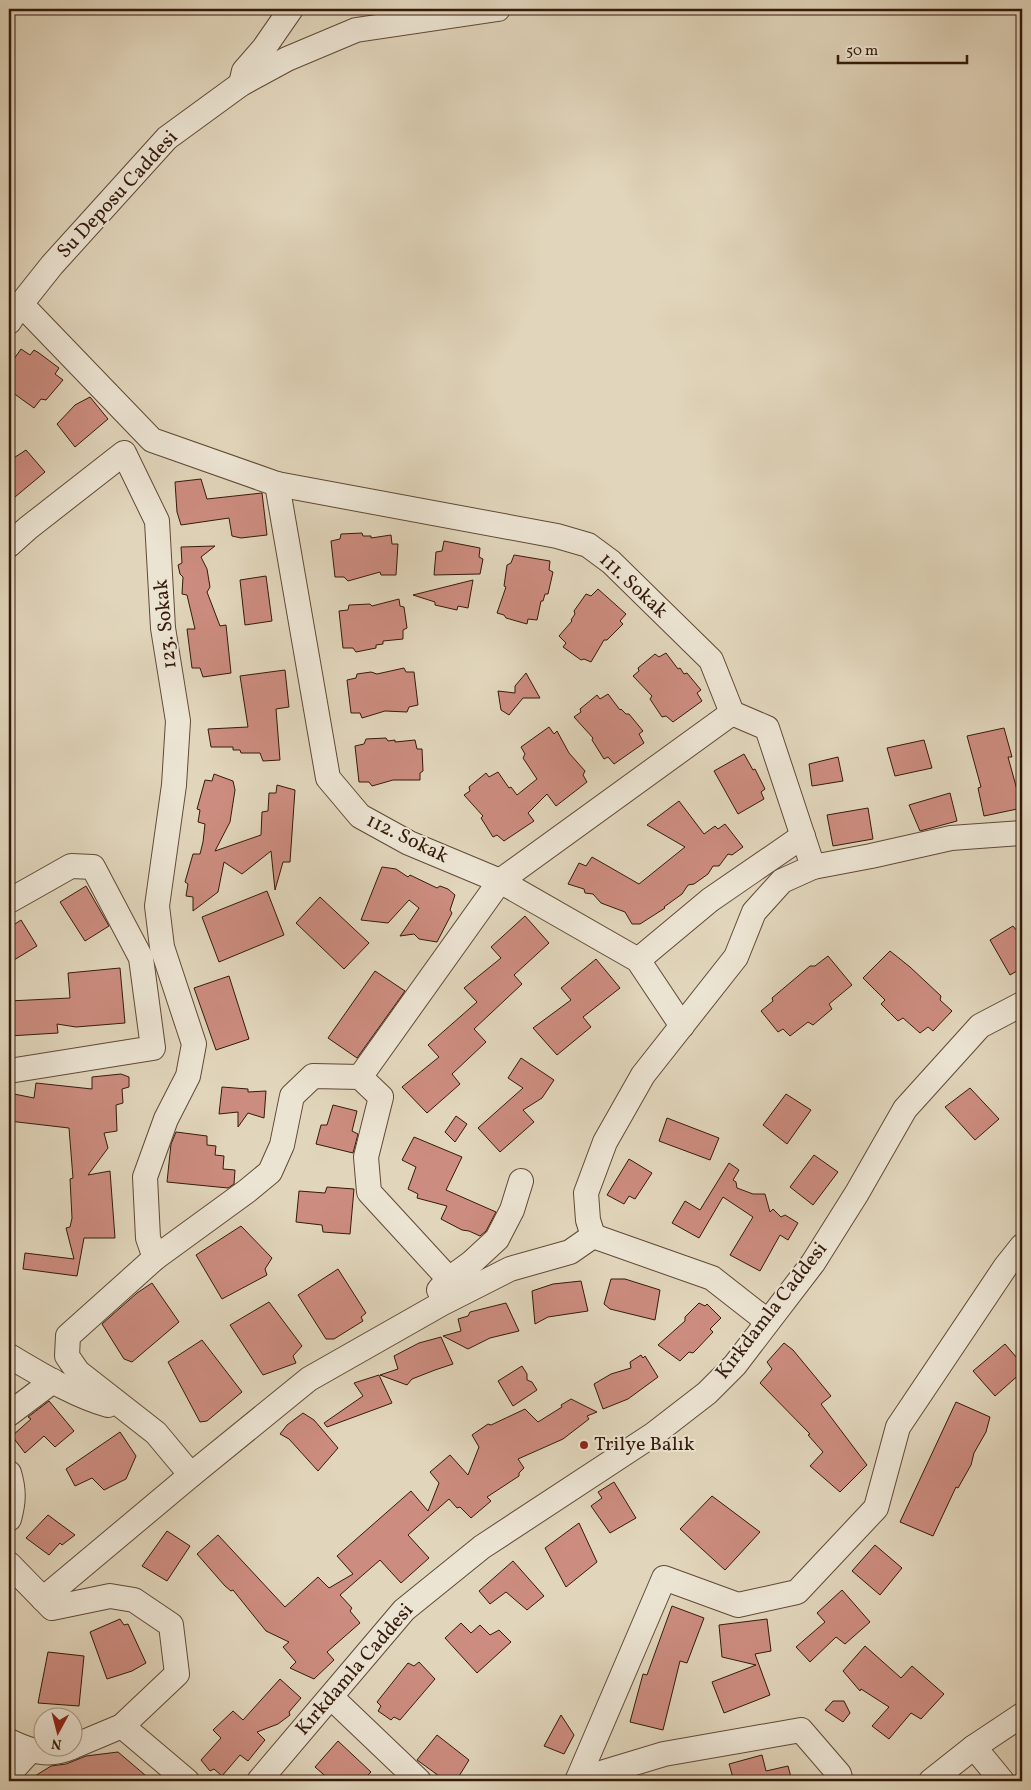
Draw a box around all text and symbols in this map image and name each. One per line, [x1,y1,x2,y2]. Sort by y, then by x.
scale bar [838,32,967,64]
text: 50 m [846,41,878,62]
street label: Su Deposu Caddesi [51,125,185,265]
street label: 111. Sokak [592,547,674,625]
street label: 123. Sokak [147,578,185,670]
street label: 112. Sokak [361,807,453,871]
street label: Kırkdamla Caddesi [710,1237,834,1385]
place label: Trilye Balık [594,1431,695,1459]
marker: Trilye Balık [578,1439,590,1451]
street label: Kırkdamla Caddesi [290,1598,420,1742]
north arrow [32,1708,82,1758]
text: N [50,1733,63,1753]

